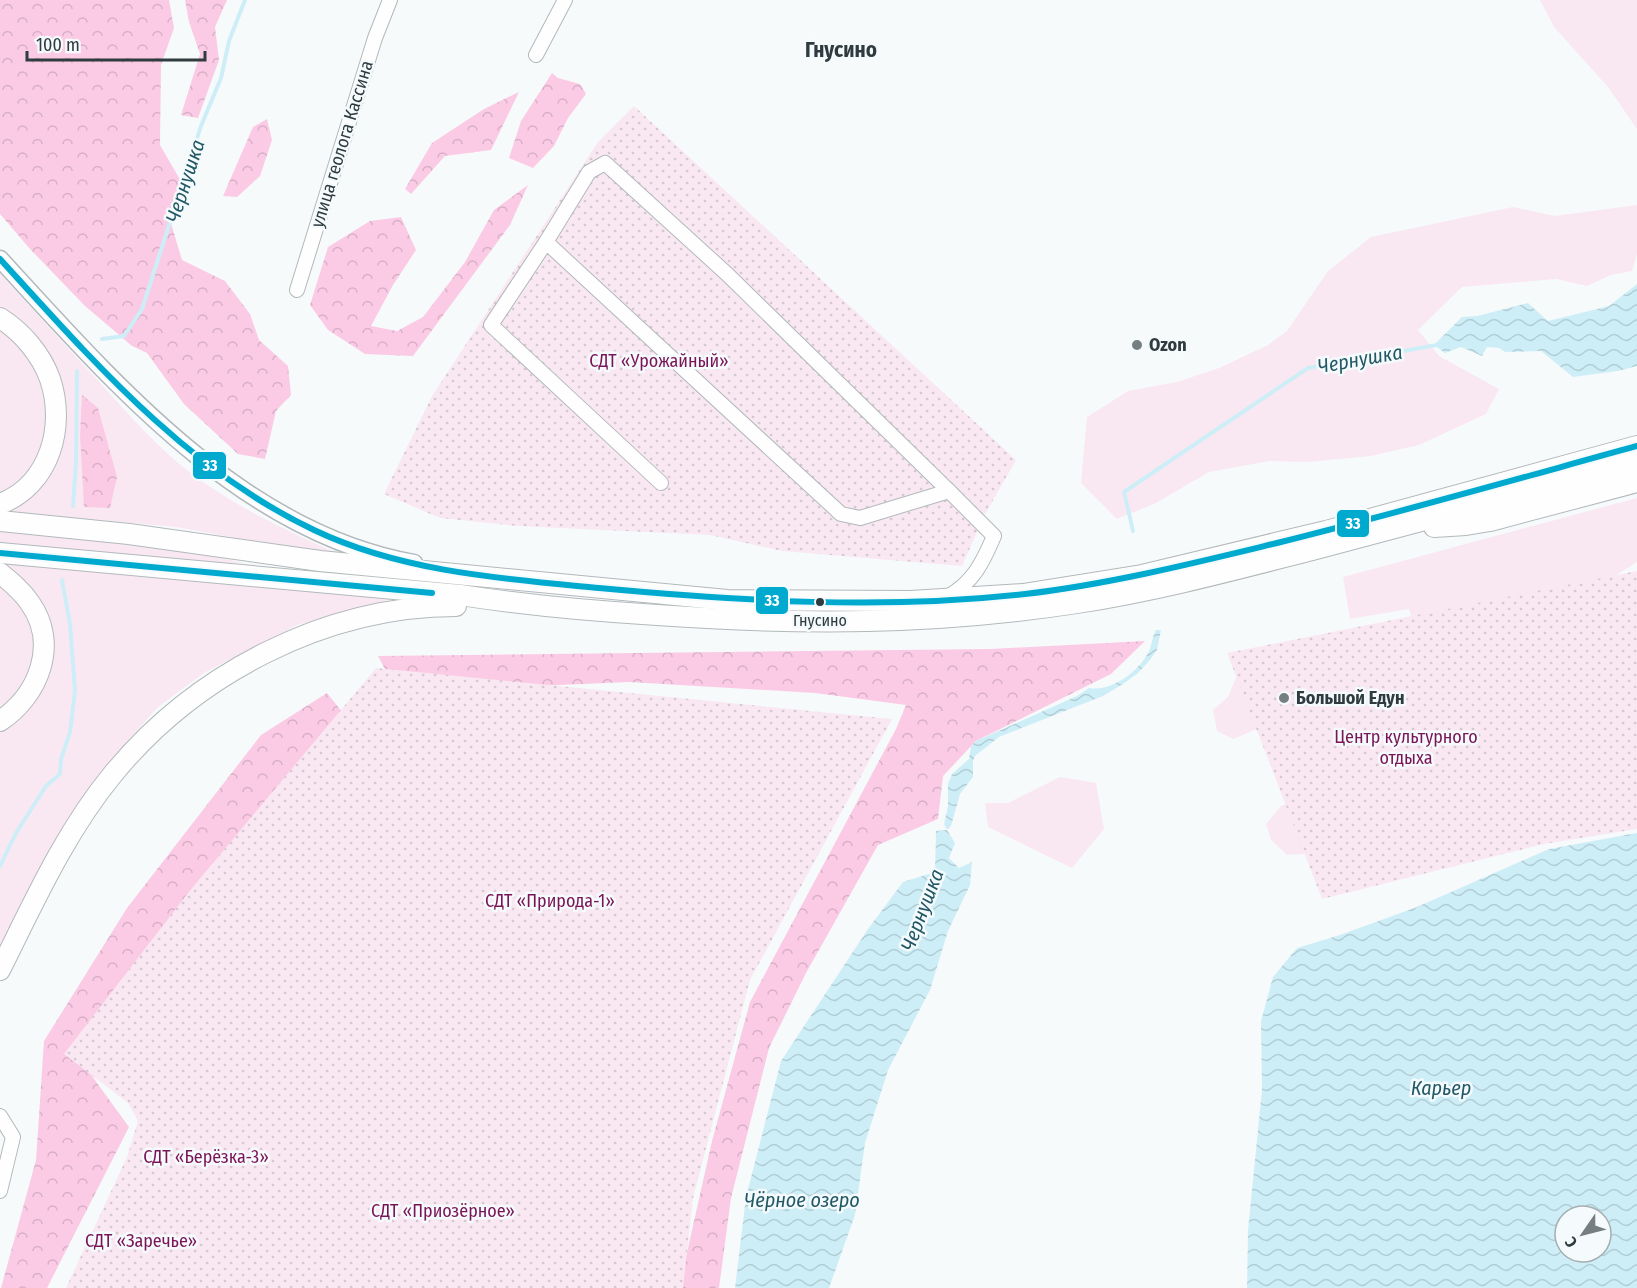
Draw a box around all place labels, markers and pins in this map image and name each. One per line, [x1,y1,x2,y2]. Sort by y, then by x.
place label: Ozon [1149,334,1187,356]
marker: Ozon [1130,338,1144,352]
marker: Гнусино [814,596,826,608]
place label: Гнусино [793,611,847,630]
place label: Большой Едун [1296,687,1405,709]
marker: Большой Едун [1277,691,1291,705]

